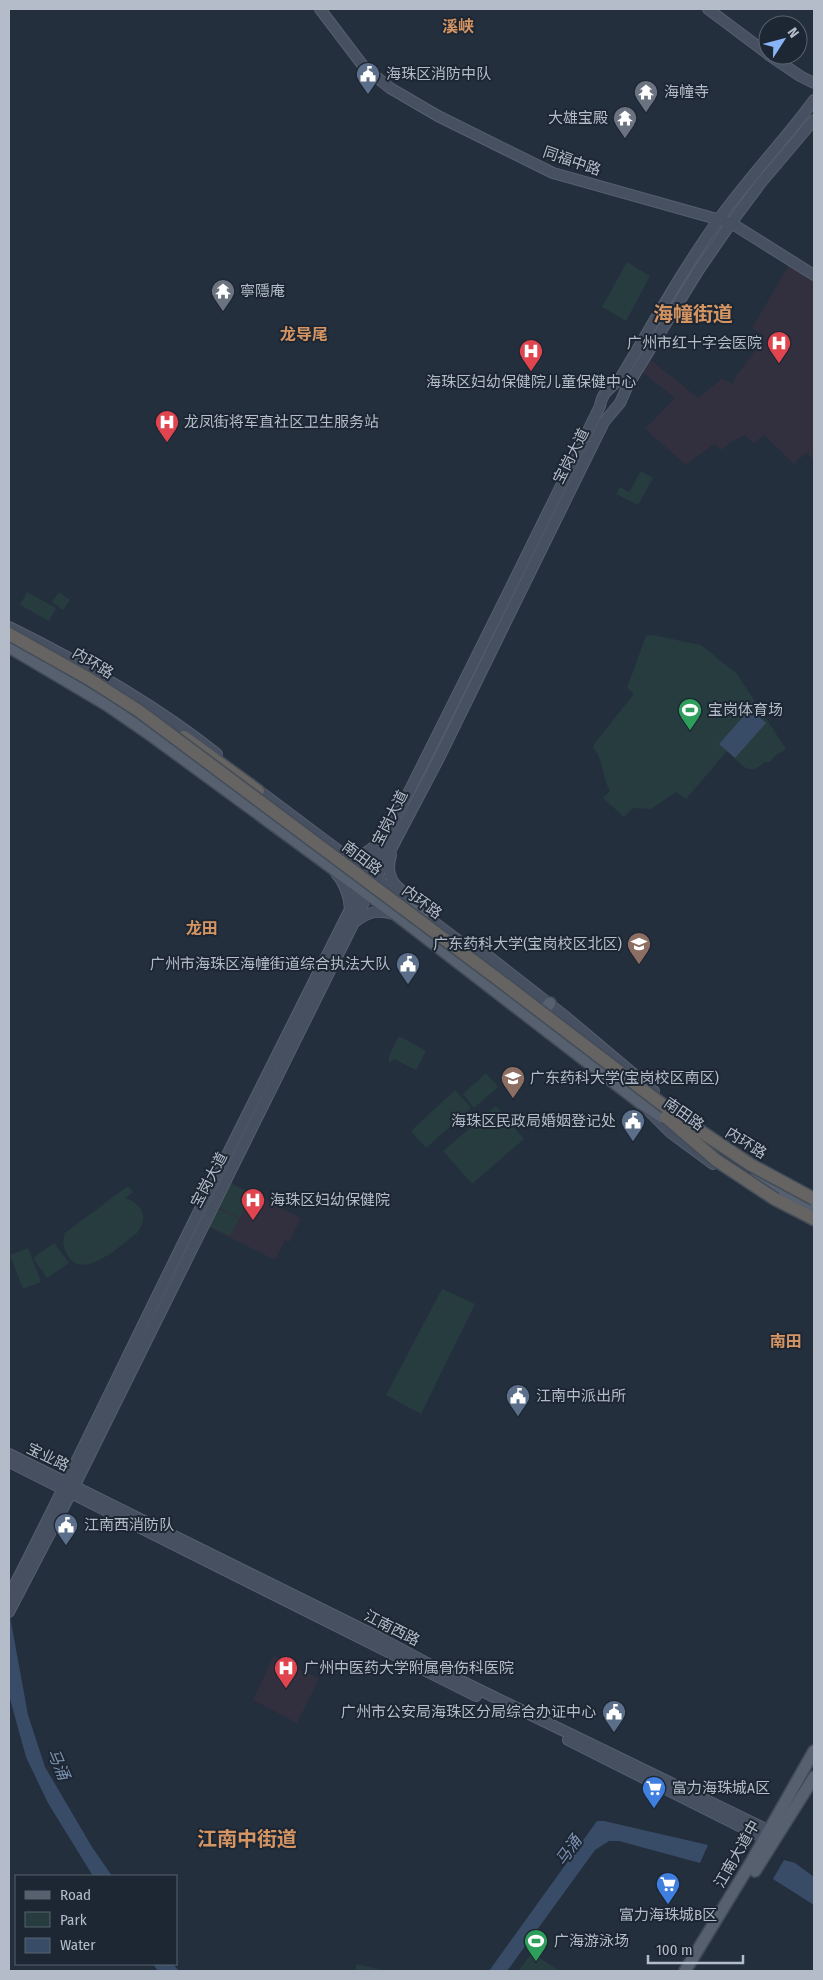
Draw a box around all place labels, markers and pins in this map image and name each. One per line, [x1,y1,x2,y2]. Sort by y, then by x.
public building icon: 海珠区消防中队 [355,61,381,95]
place label: 海珠区消防中队 [386,65,491,83]
temple icon: 海幢寺 [633,79,659,113]
place label: 海幢寺 [664,83,709,101]
temple icon: 大雄宝殿 [612,105,638,139]
place label: 大雄宝殿 [548,109,608,127]
temple icon: 寧隱庵 [210,278,236,312]
place label: 寧隱庵 [240,282,285,300]
hospital icon: 广州市红十字会医院 [766,330,792,364]
place label: 广州市红十字会医院 [627,334,762,352]
hospital icon: 海珠区妇幼保健院儿童保健中心 [518,338,544,372]
place label: 海珠区妇幼保健院儿童保健中心 [426,373,636,391]
hospital icon: 龙凤街将军直社区卫生服务站 [154,409,180,443]
place label: 龙凤街将军直社区卫生服务站 [184,413,379,431]
sports icon: 宝岗体育场 [677,697,703,731]
place label: 宝岗体育场 [708,701,783,719]
school or university icon: 广东药科大学(宝岗校区北区) [626,931,652,965]
place label: 广东药科大学(宝岗校区北区) [433,935,622,953]
public building icon: 广州市海珠区海幢街道综合执法大队 [395,951,421,985]
place label: 广州市海珠区海幢街道综合执法大队 [150,955,390,973]
school or university icon: 广东药科大学(宝岗校区南区) [500,1065,526,1099]
place label: 广东药科大学(宝岗校区南区) [530,1069,719,1087]
public building icon: 海珠区民政局婚姻登记处 [620,1108,646,1142]
place label: 海珠区民政局婚姻登记处 [451,1112,616,1130]
hospital icon: 海珠区妇幼保健院 [240,1187,266,1221]
place label: 海珠区妇幼保健院 [270,1191,390,1209]
public building icon: 江南中派出所 [505,1383,531,1417]
place label: 江南中派出所 [536,1387,626,1405]
public building icon: 江南西消防队 [53,1512,79,1546]
place label: 江南西消防队 [84,1516,174,1534]
hospital icon: 广州中医药大学附属骨伤科医院 [273,1655,299,1689]
place label: 广州中医药大学附属骨伤科医院 [304,1659,514,1677]
public building icon: 广州市公安局海珠区分局综合办证中心 [601,1699,627,1733]
place label: 广州市公安局海珠区分局综合办证中心 [341,1703,596,1721]
supermarket icon: 富力海珠城A区 [641,1775,667,1809]
place label: 富力海珠城A区 [672,1779,770,1797]
supermarket icon: 富力海珠城B区 [655,1871,681,1905]
place label: 富力海珠城B区 [619,1906,717,1924]
sports icon: 广海游泳场 [523,1928,549,1962]
place label: 广海游泳场 [554,1932,629,1950]

